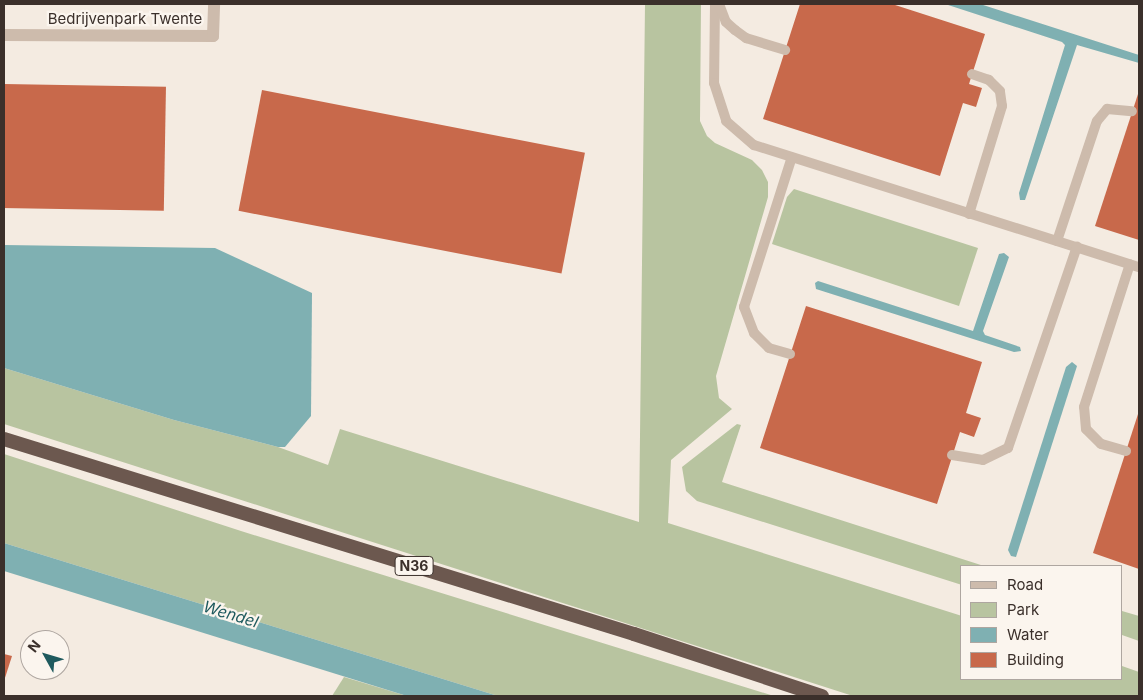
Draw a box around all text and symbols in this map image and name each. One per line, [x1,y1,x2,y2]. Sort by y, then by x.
street label: Bedrijvenpark Twente [48,10,202,28]
road number: N36 [394,554,434,578]
legend [960,565,1123,680]
text: Road [1007,575,1043,594]
water label: Wendel [201,597,261,631]
text: Park [1007,600,1039,619]
text: Water [1007,625,1049,644]
north arrow [20,630,70,680]
text: N [24,636,44,655]
text: Building [1007,650,1064,669]

